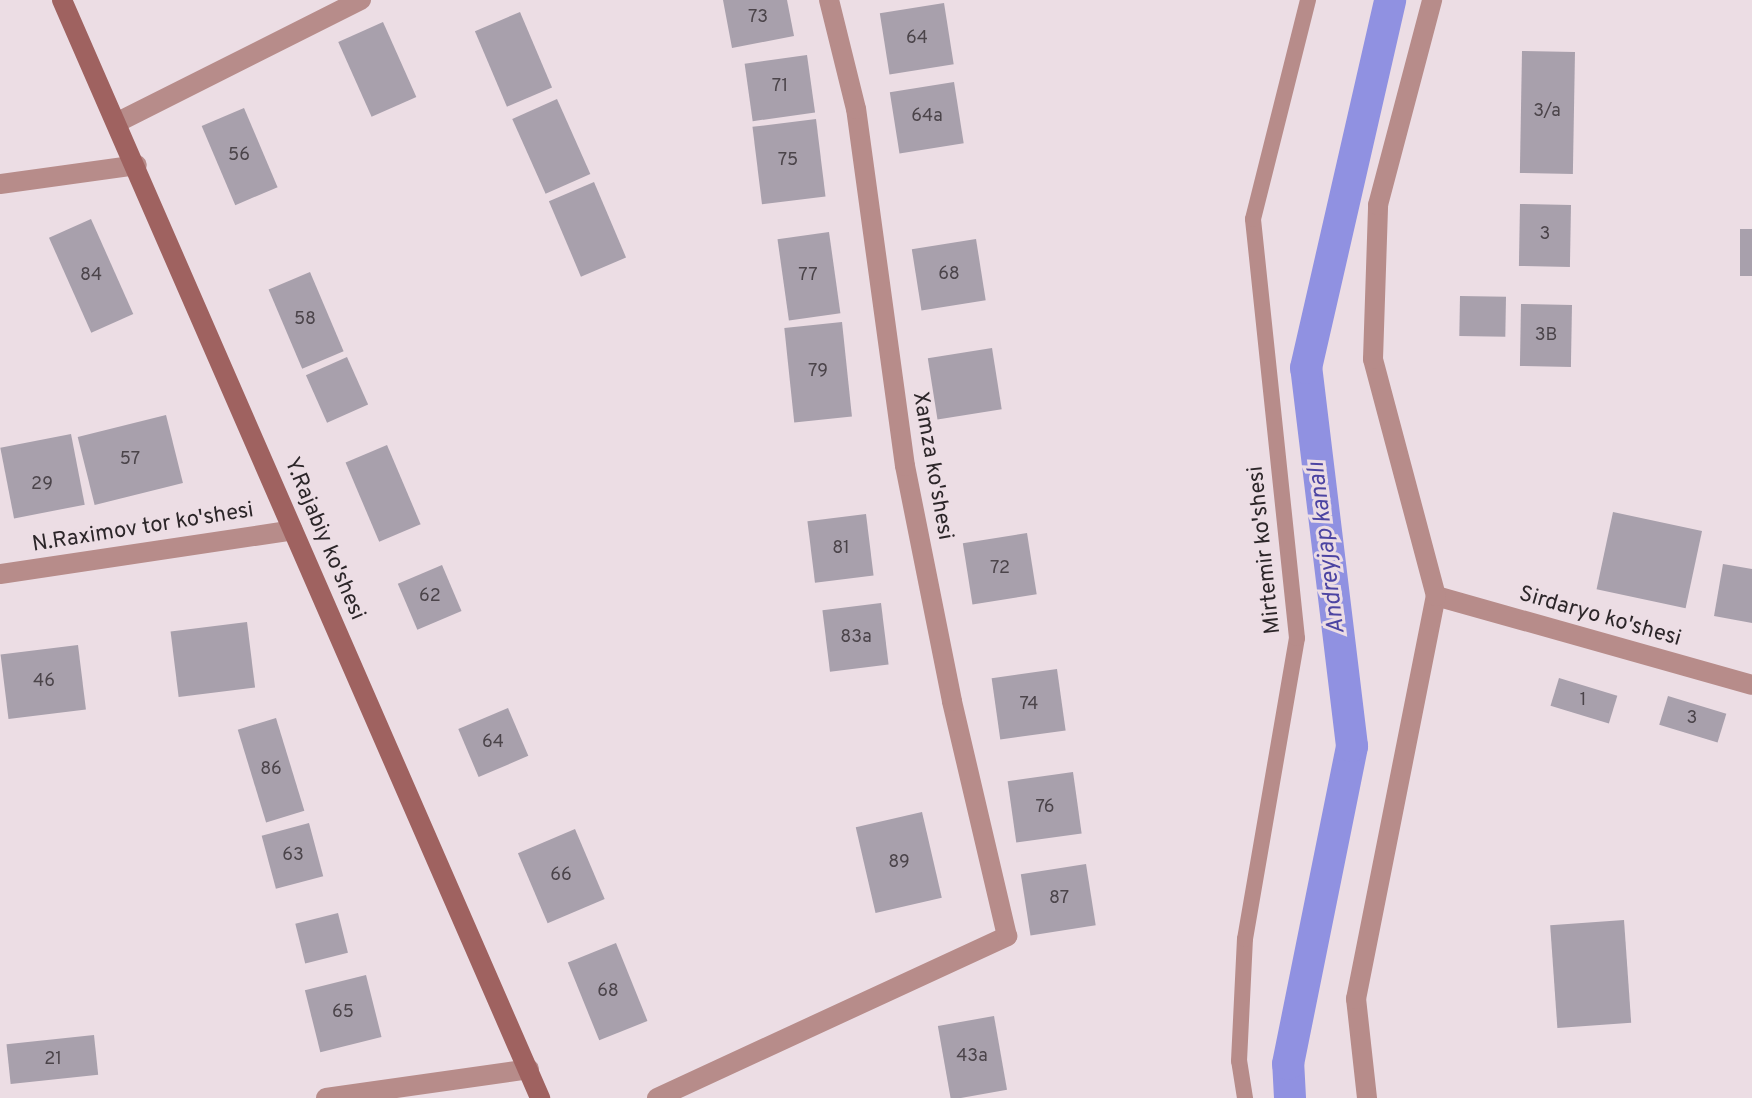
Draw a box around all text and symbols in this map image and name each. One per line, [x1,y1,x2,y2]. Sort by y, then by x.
house number: 73 [748,7,768,29]
house number: 64 [906,28,928,50]
house number: 71 [772,76,788,98]
house number: 3/a [1533,101,1561,123]
house number: 64a [911,106,943,128]
house number: 56 [228,145,250,167]
house number: 75 [778,150,798,172]
house number: 3 [1540,224,1550,246]
house number: 68 [938,264,960,286]
house number: 84 [80,265,102,287]
house number: 77 [798,265,818,287]
house number: 58 [294,309,316,331]
house number: 3B [1535,325,1557,347]
house number: 79 [808,361,828,383]
street label: Xamza ko'shesi [906,390,958,542]
house number: 57 [120,449,140,471]
street label: Y.Rajabiy ko'shesi [278,454,370,624]
water label: Andreyjap kanalı [1303,460,1353,636]
street label: Mirtemir ko'shesi [1243,465,1287,635]
house number: 29 [31,474,53,496]
street label: N.Raximov tor ko'shesi [30,497,256,559]
house number: 81 [832,538,850,560]
house number: 72 [990,558,1010,580]
street label: Sirdaryo ko'shesi [1516,581,1684,653]
house number: 62 [419,586,441,608]
house number: 83a [840,627,872,649]
house number: 46 [33,671,55,693]
house number: 1 [1580,690,1586,712]
house number: 74 [1020,694,1038,716]
house number: 3 [1687,708,1697,730]
house number: 64 [482,732,504,754]
house number: 86 [260,759,282,781]
house number: 76 [1035,797,1055,819]
house number: 63 [282,845,304,867]
house number: 89 [888,852,910,874]
house number: 66 [550,865,572,887]
house number: 87 [1049,888,1069,910]
house number: 68 [597,981,619,1003]
house number: 65 [332,1002,354,1024]
house number: 43a [956,1046,988,1068]
house number: 21 [44,1049,62,1071]

